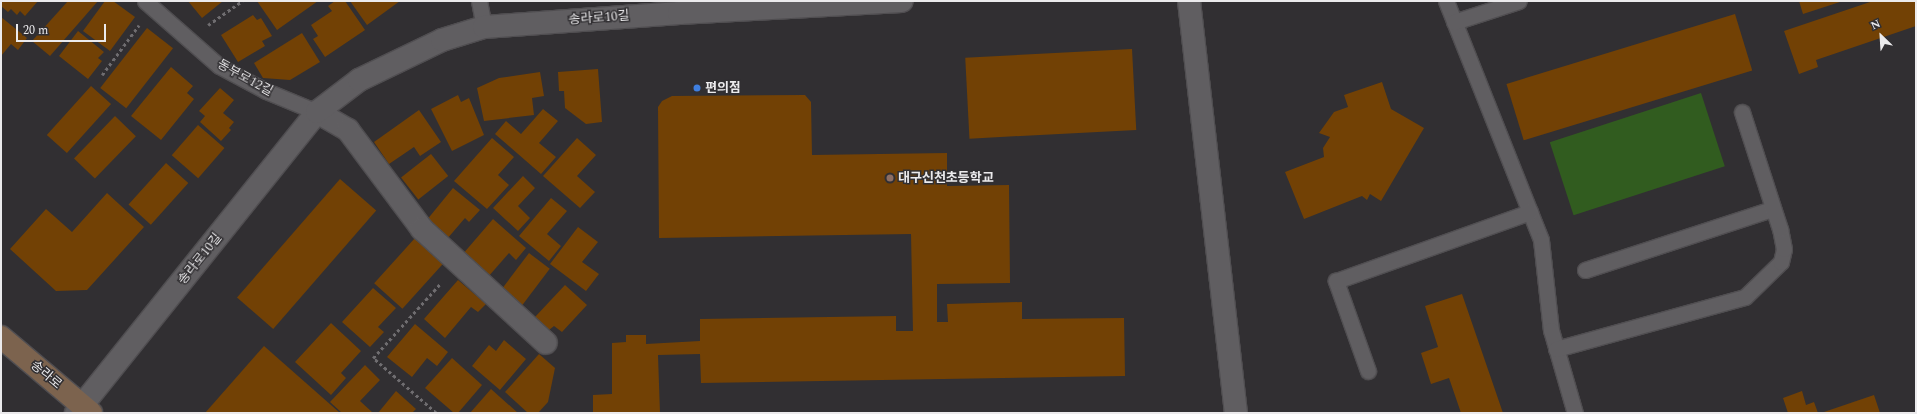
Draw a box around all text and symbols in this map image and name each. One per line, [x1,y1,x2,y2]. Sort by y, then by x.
street label: 송라로10길 [568,8,630,28]
text: N [1868,15,1883,34]
scale bar [18,16,108,42]
north arrow [1861,16,1901,56]
text: 20 m [23,21,48,40]
street label: 동부로12길 [215,56,275,100]
place label: 편의점 [705,80,741,96]
marker: 편의점 [692,83,702,93]
place label: 대구신천초등학교 [898,170,994,186]
marker: 대구신천초등학교 [885,173,895,183]
street label: 송라로10길 [175,230,225,288]
street label: 송라로 [27,357,65,393]

